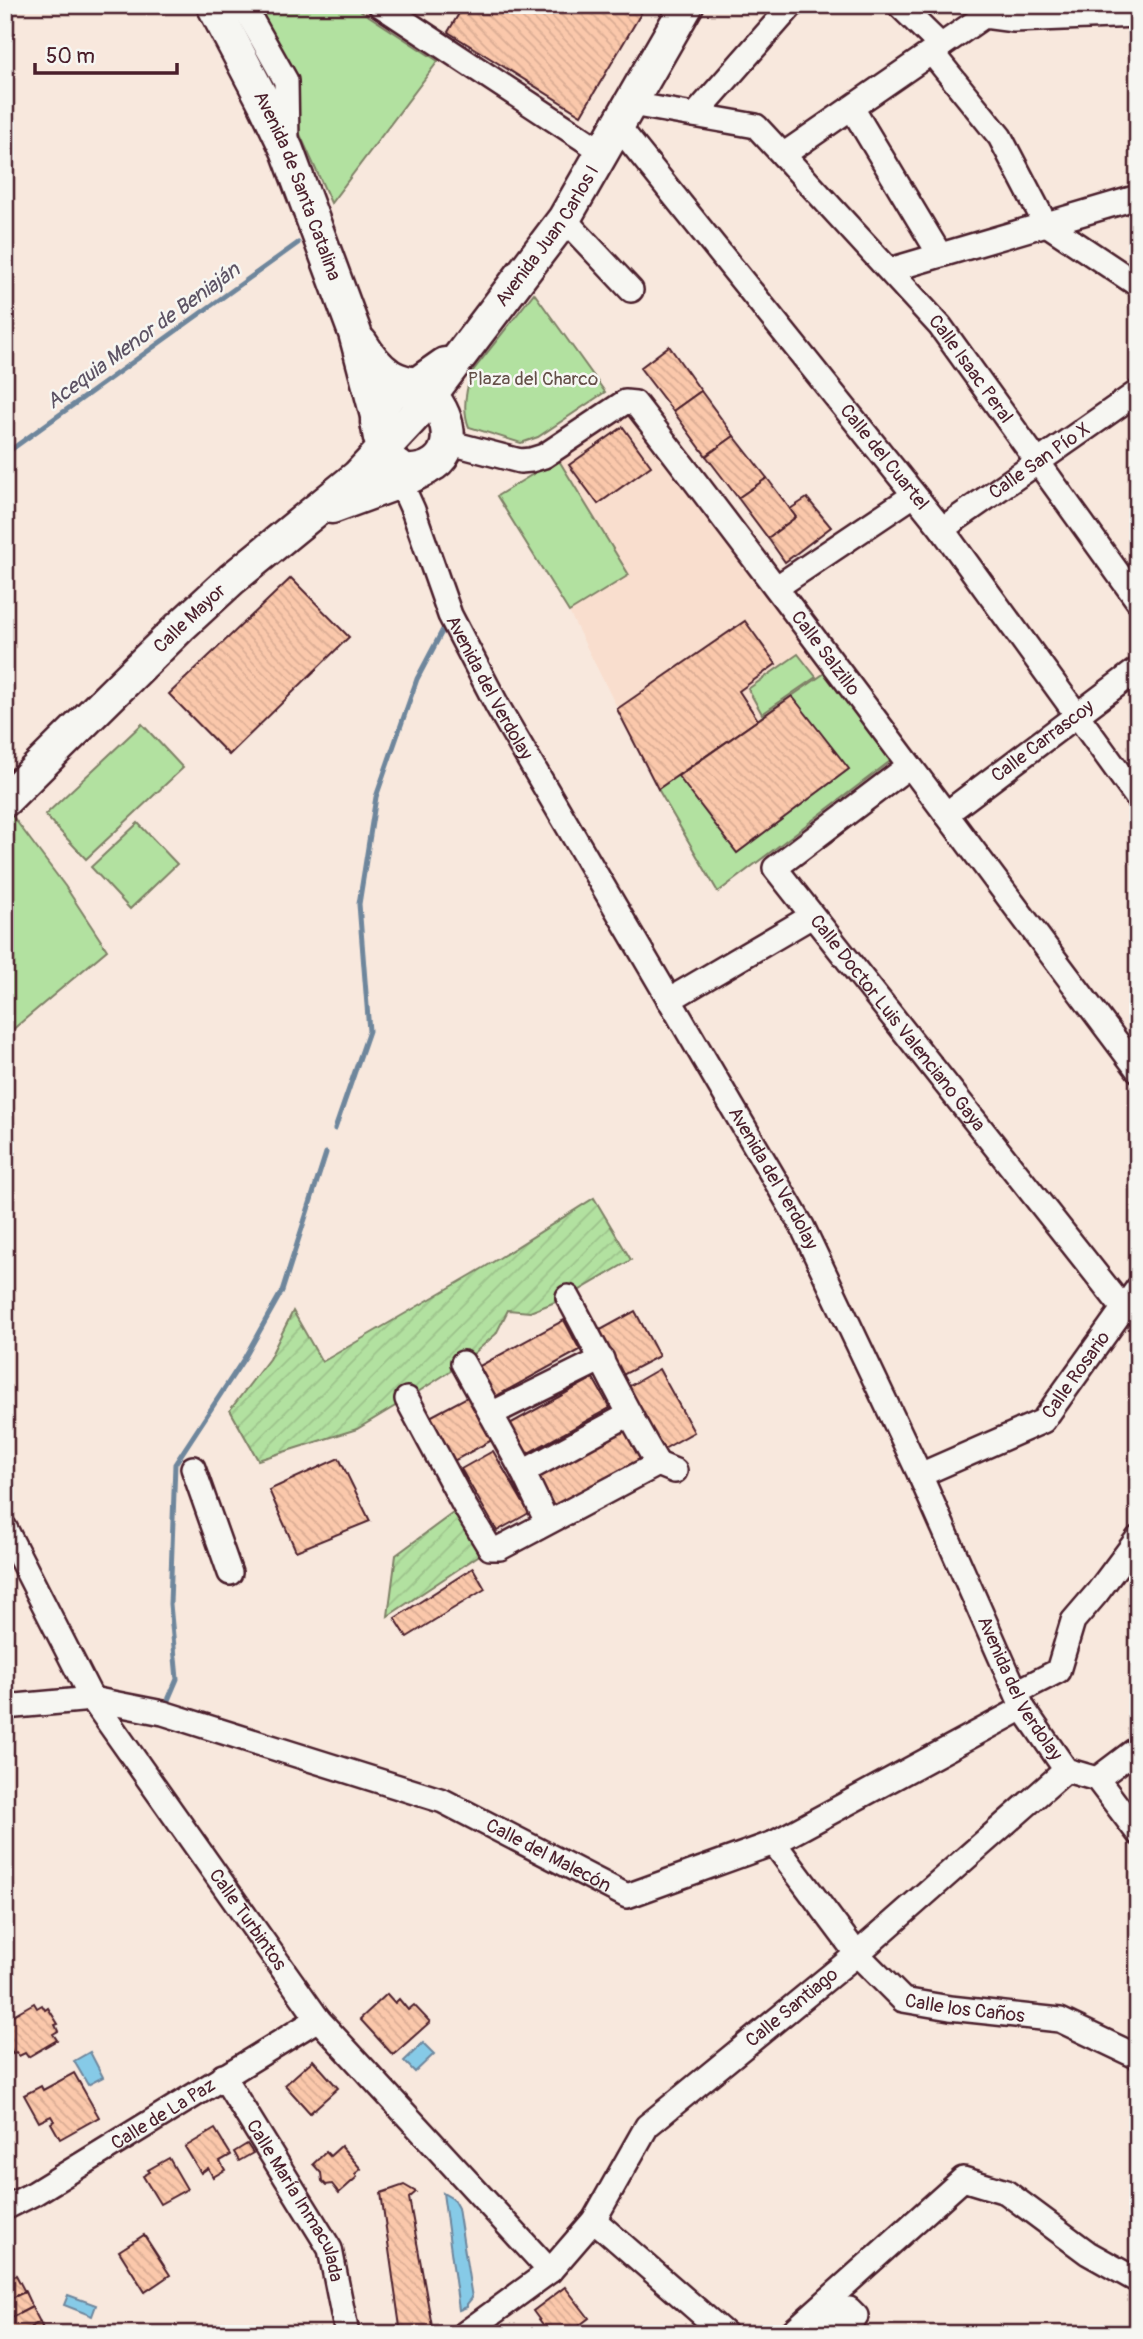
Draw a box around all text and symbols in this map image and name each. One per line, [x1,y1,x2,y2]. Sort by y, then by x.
scale bar [35,32,177,76]
text: 50 m [46,43,95,70]
street label: Avenida de Santa Catalina [248,87,347,284]
street label: Avenida Juan Carlos I [490,161,604,311]
water label: Acequia Menor de Beniaján [41,256,246,415]
street label: Calle Isaac Peral [923,309,1018,428]
park label: Plaza del Charco [468,367,598,391]
street label: Calle del Cuartel [834,399,934,515]
street label: Calle San Pío X [984,417,1095,505]
street label: Calle Mayor [148,578,231,658]
street label: Calle Salzillo [786,606,865,700]
street label: Avenida del Verdolay [440,611,538,764]
street label: Calle Carrascoy [986,695,1099,788]
street label: Calle Doctor Luis Valenciano Gaya [804,910,991,1136]
street label: Avenida del Verdolay [723,1103,823,1253]
street label: Calle Rosario [1037,1326,1115,1423]
street label: Avenida del Verdolay [972,1612,1068,1765]
street label: Calle del Malecón [482,1813,615,1898]
street label: Calle Turbintos [204,1864,292,1976]
street label: Calle Santiago [741,1962,843,2052]
street label: Calle los Caños [903,1989,1026,2028]
street label: Calle de La Paz [106,2073,220,2155]
street label: Calle María Inmaculada [241,2115,348,2284]

